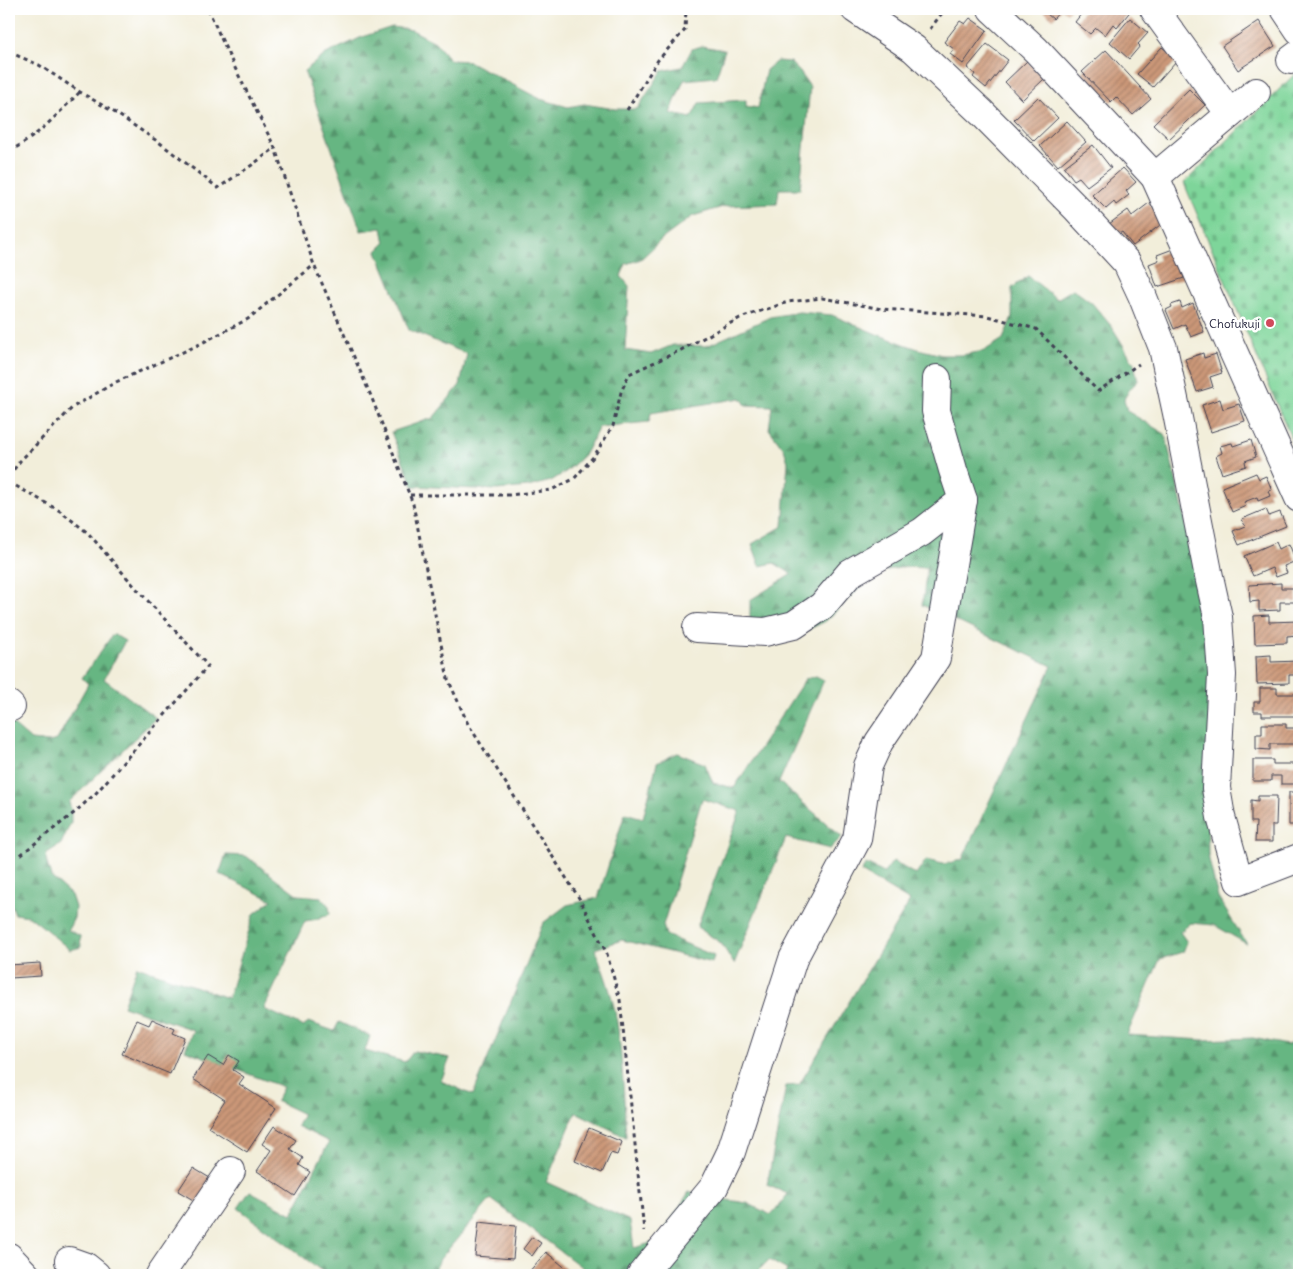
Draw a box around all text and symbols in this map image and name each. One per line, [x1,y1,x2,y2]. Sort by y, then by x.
place label: Chofukuji [1209,316,1260,331]
marker: Chofukuji [1264,317,1276,329]

